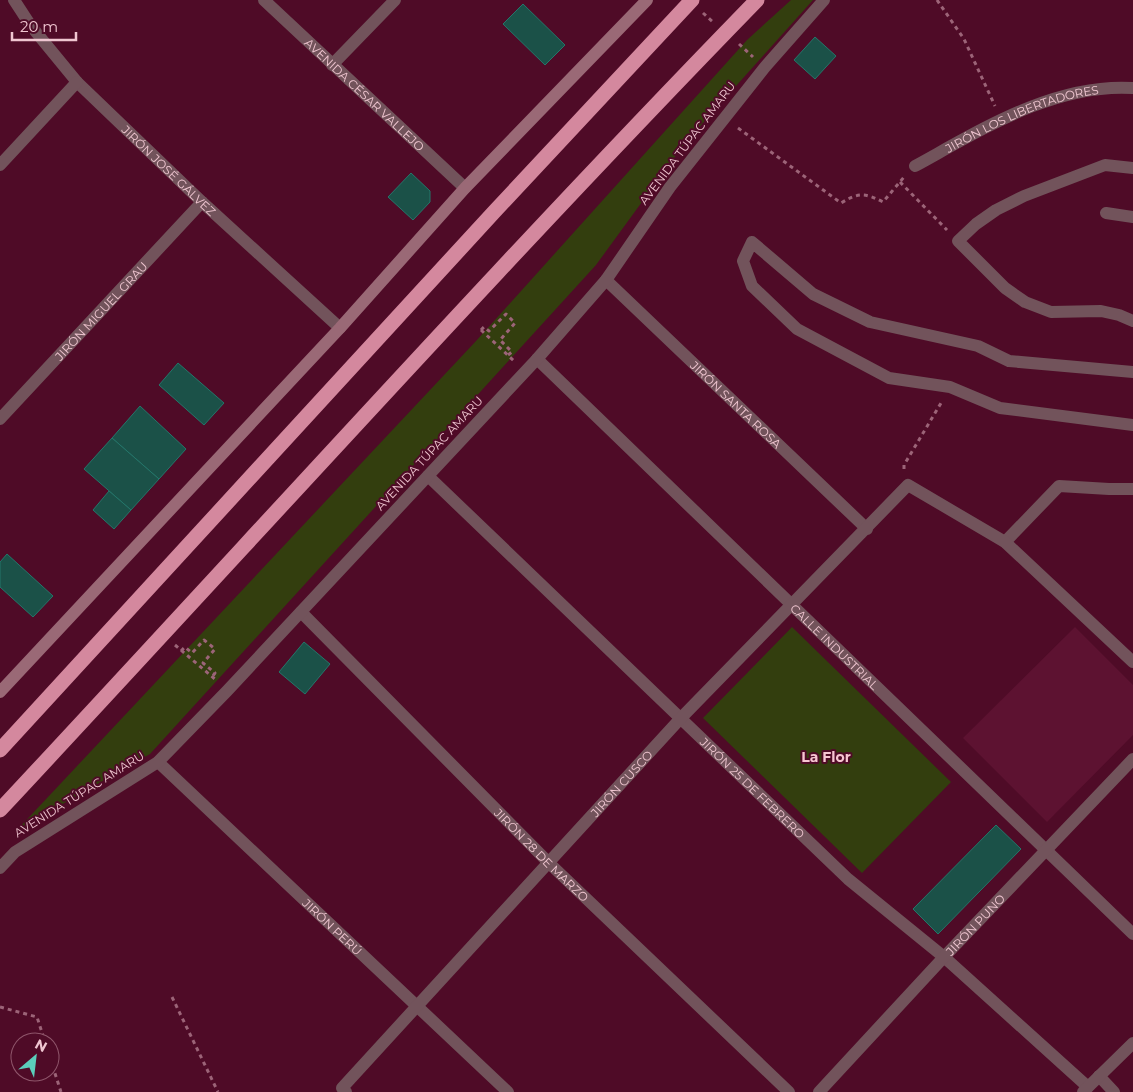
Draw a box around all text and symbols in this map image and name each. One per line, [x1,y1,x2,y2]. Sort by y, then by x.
scale bar [12,10,76,42]
text: 20 m [20,17,58,36]
street label: AVENIDA CÉSAR VALLEJO [302,35,428,154]
street label: AVENIDA TÚPAC AMARU [636,78,738,208]
street label: JIRÓN LOS LIBERTADORES [942,82,1099,156]
street label: JIRÓN JOSÉ GÁLVEZ [118,121,219,219]
street label: JIRÓN MIGUEL GRAU [51,258,150,364]
street label: JIRÓN SANTA ROSA [687,357,785,451]
street label: AVENIDA TÚPAC AMARU [372,393,486,513]
street label: CALLE INDUSTRIAL [788,600,882,693]
street label: JIRÓN 25 DE FEBRERO [696,733,808,841]
street label: JIRÓN CUSCO [586,747,655,820]
street label: AVENIDA TÚPAC AMARU [11,748,147,840]
district label: La Flor [801,748,851,766]
street label: JIRÓN 28 DE MARZO [491,804,592,905]
street label: JIRÓN PUNO [942,891,1008,959]
street label: JIRÓN PERÚ [299,894,365,958]
north arrow [10,1032,60,1082]
text: N [32,1035,50,1056]

